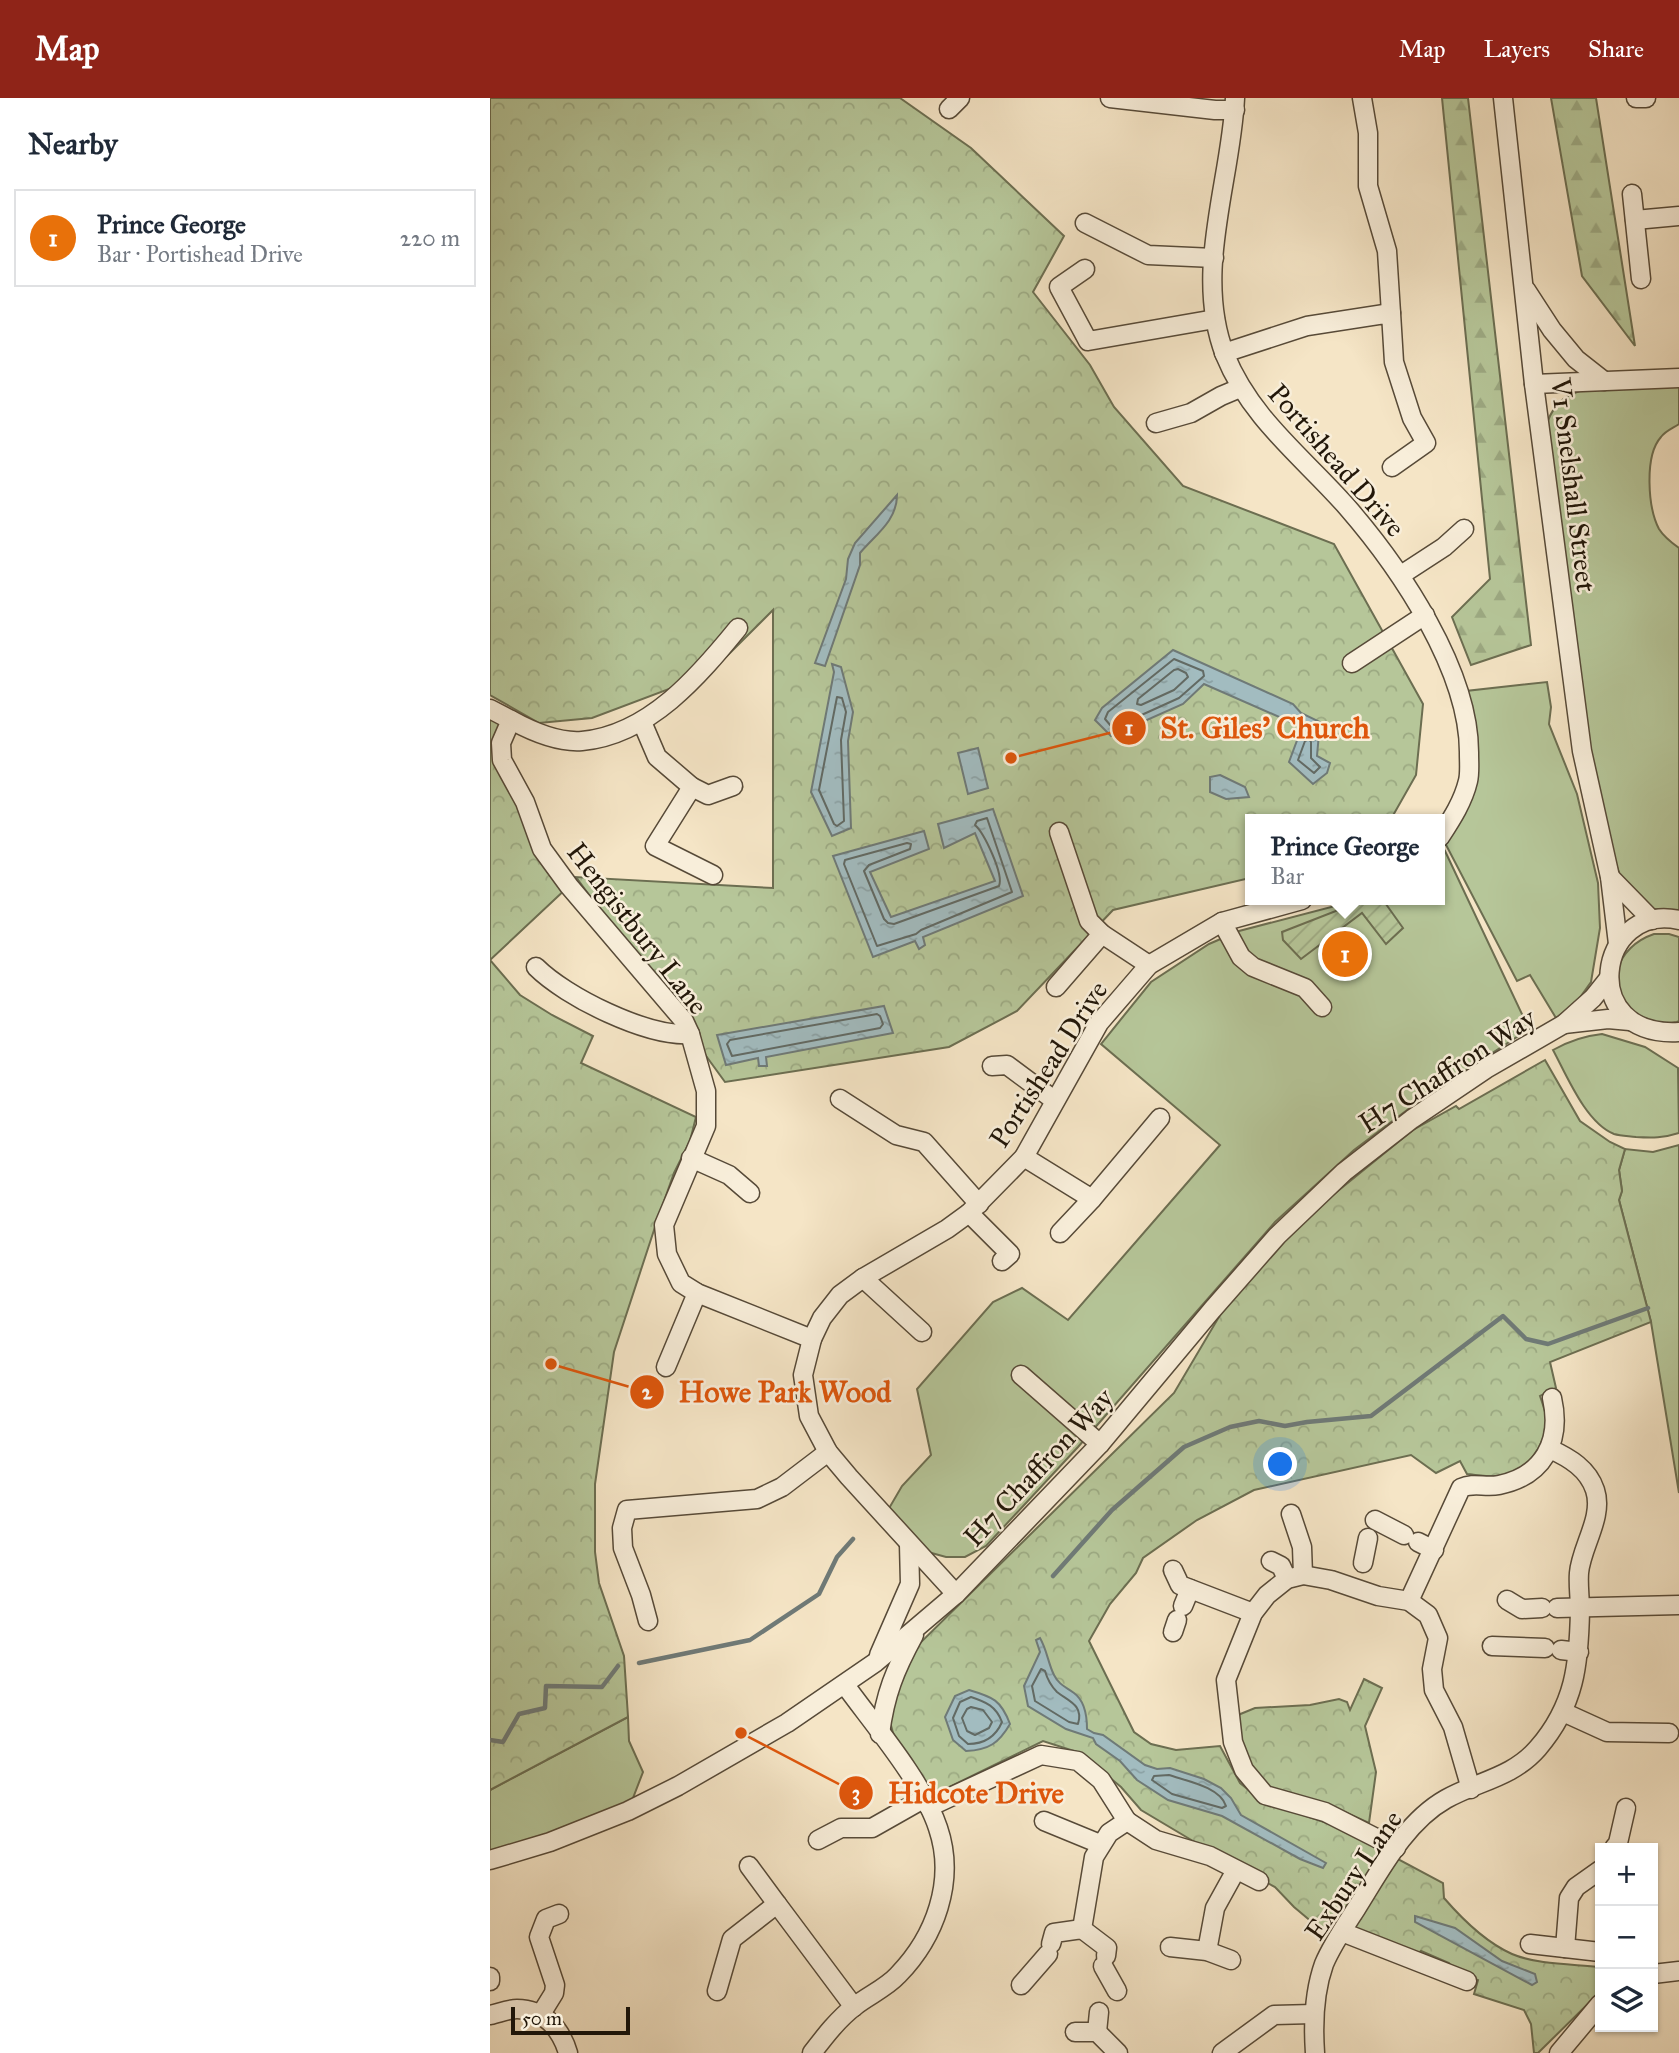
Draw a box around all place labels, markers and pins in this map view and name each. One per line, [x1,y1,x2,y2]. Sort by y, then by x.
callout: St. Giles’ Church [1111,702,1384,753]
pin: 1 [1322,928,1368,980]
callout: Howe Park Wood [629,1366,905,1417]
callout: Hidcote Drive [839,1767,1078,1818]

